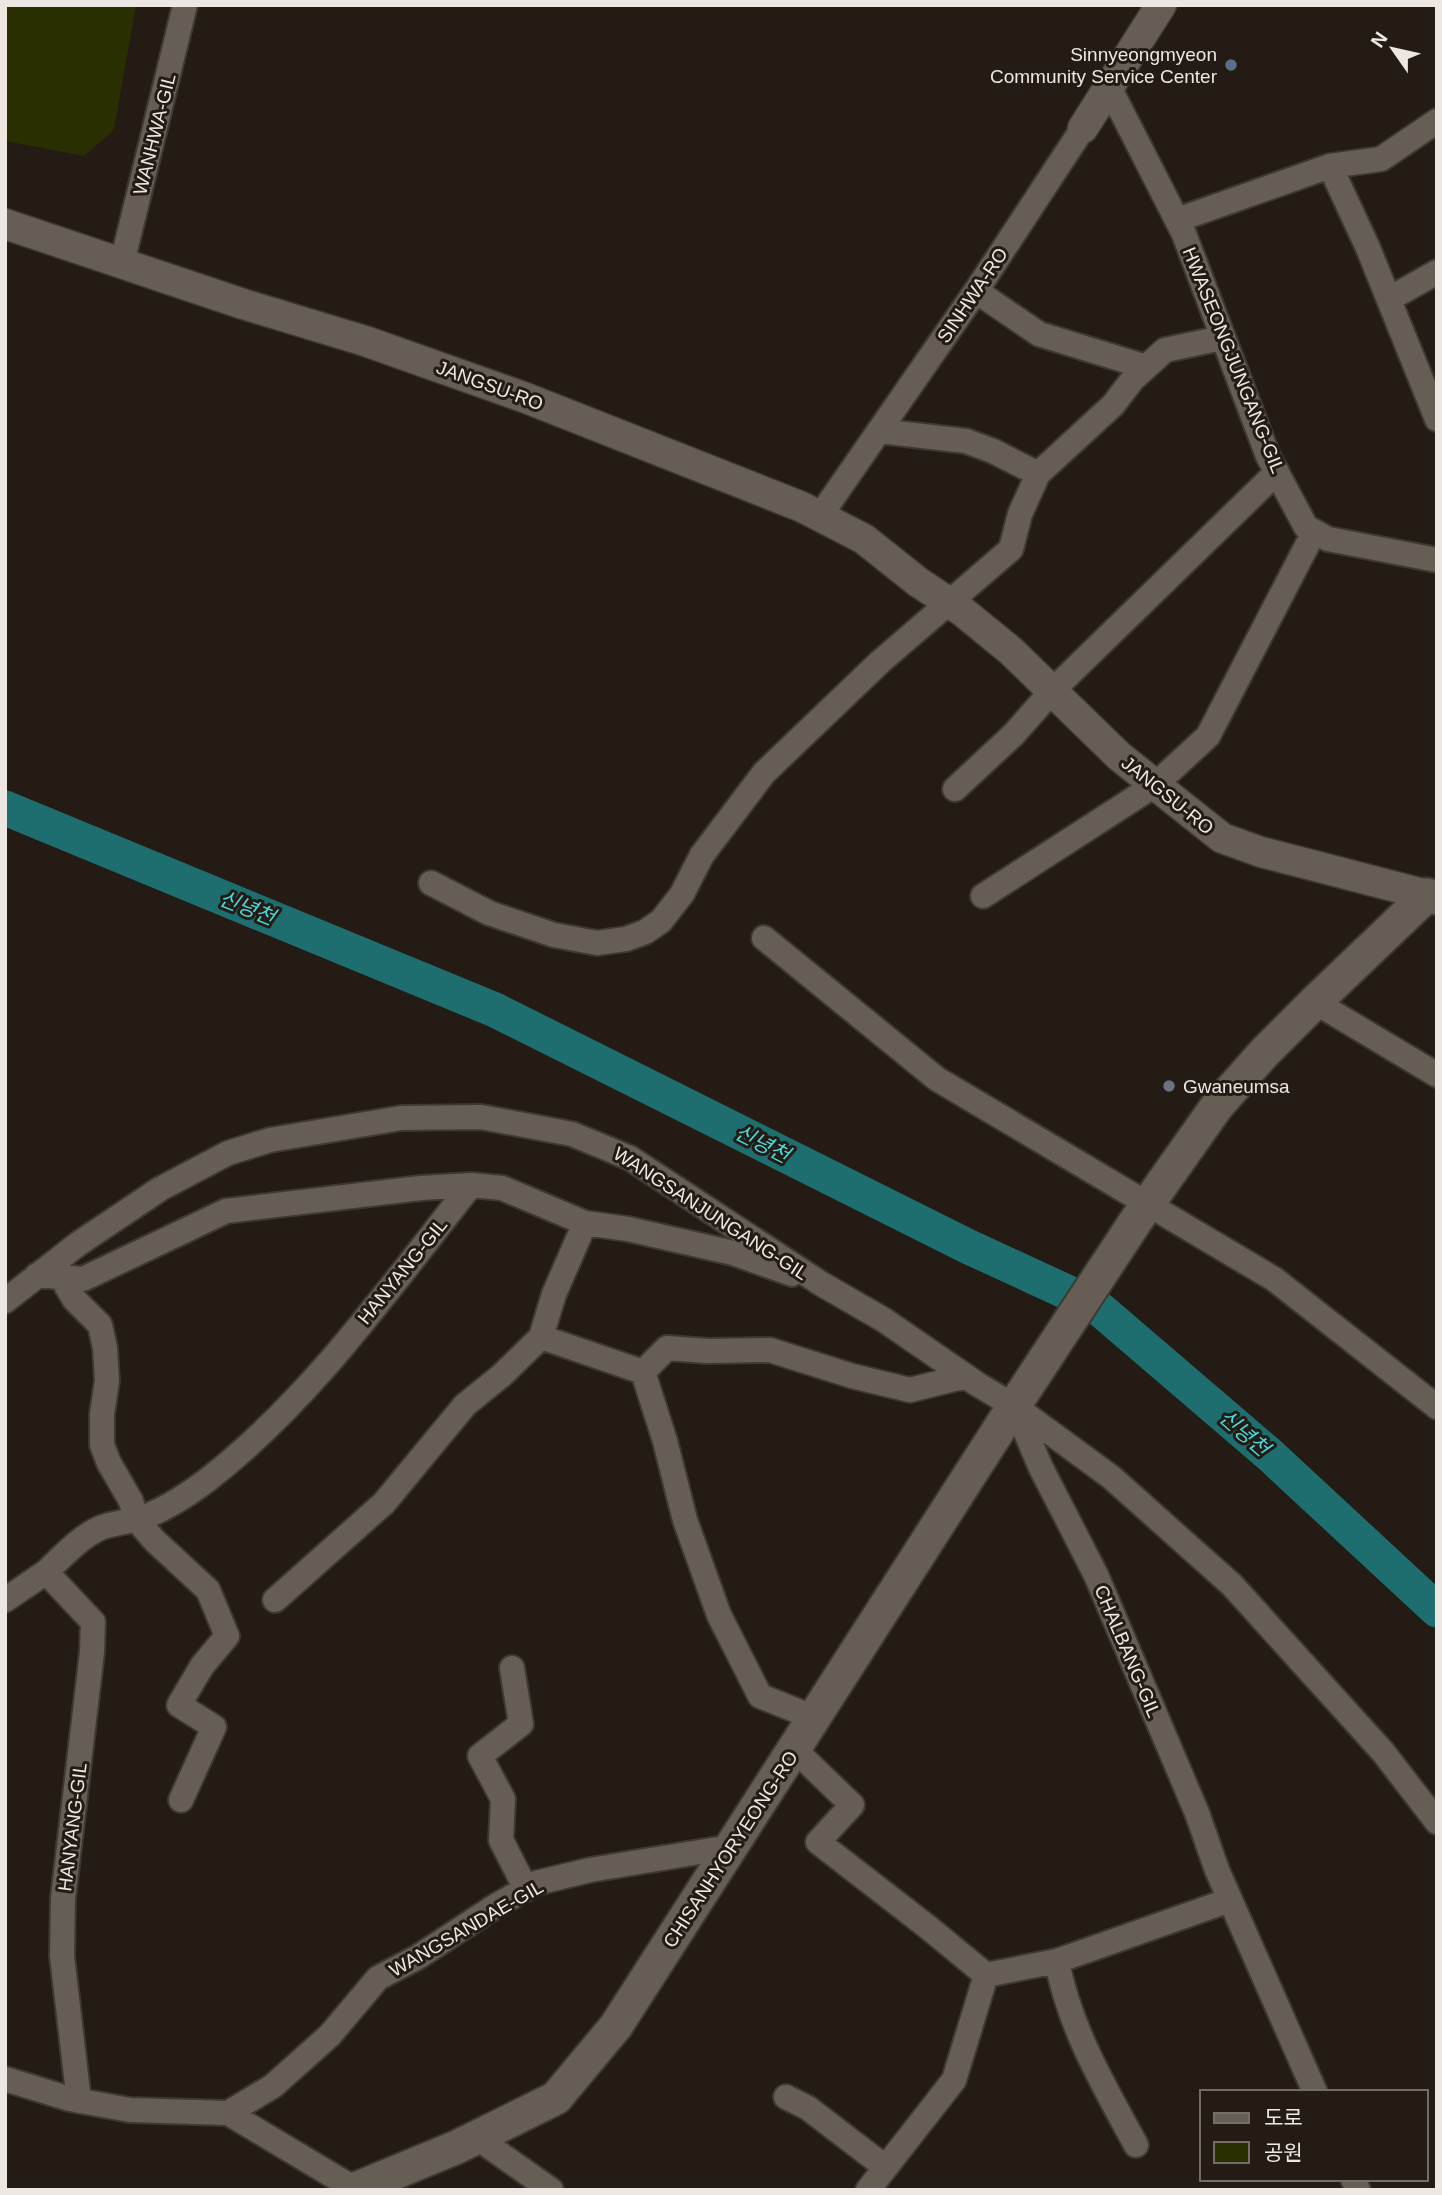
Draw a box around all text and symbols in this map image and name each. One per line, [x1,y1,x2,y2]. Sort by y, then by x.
north arrow [1358,14,1428,84]
text: N [1367,28,1392,51]
place label: Sinnyeongmyeon Community Service Center [990,44,1218,87]
marker: Sinnyeongmyeon Community Service Center [1223,57,1239,73]
street label: WANHWA-GIL [129,71,180,197]
street label: SINHWA-RO [933,244,1012,347]
street label: HWASEONGJUNGANG-GIL [1178,244,1289,476]
street label: JANGSU-RO [434,356,546,414]
street label: JANGSU-RO [1118,752,1218,839]
water label: 신녕천 [216,886,281,930]
place label: Gwaneumsa [1183,1076,1290,1097]
marker: Gwaneumsa [1161,1078,1177,1094]
water label: 신녕천 [731,1120,796,1168]
street label: WANGSANJUNGANG-GIL [610,1143,812,1284]
street label: HANYANG-GIL [353,1214,451,1328]
water label: 신녕천 [1215,1405,1276,1462]
street label: CHALBANG-GIL [1090,1582,1165,1720]
street label: CHISANHYORYEONG-RO [659,1747,802,1951]
street label: HANYANG-GIL [54,1762,91,1893]
street label: WANGSANDAE-GIL [386,1876,547,1981]
legend [1200,2090,1428,2181]
text: 도로 [1264,2106,1303,2129]
text: 공원 [1264,2141,1303,2164]

